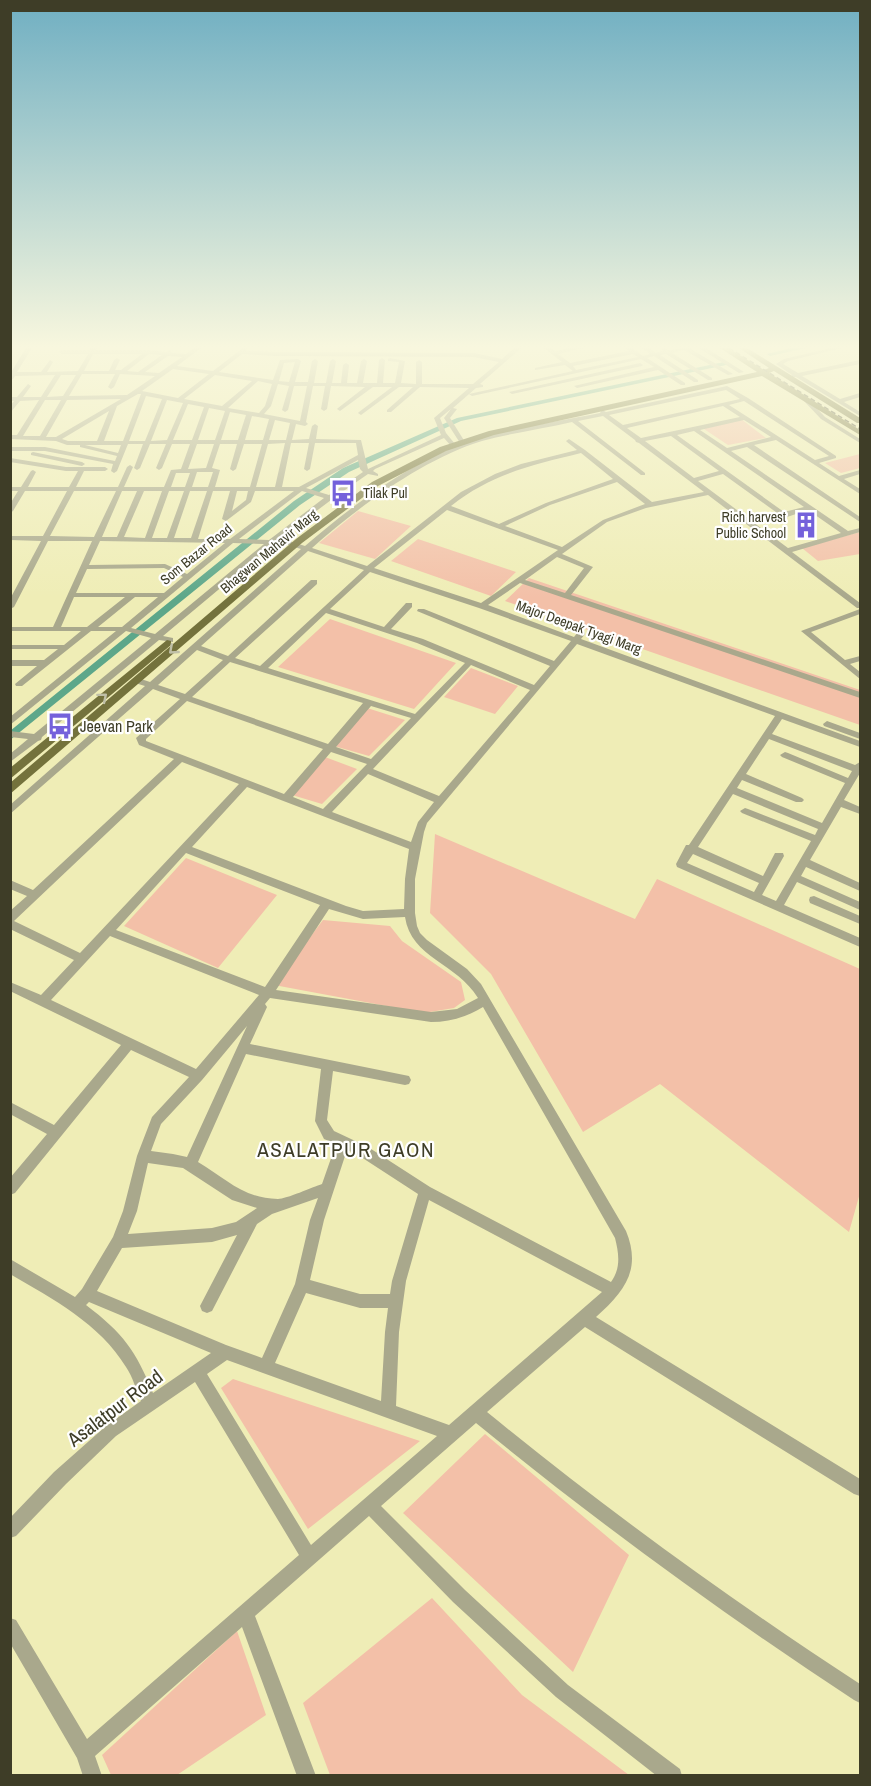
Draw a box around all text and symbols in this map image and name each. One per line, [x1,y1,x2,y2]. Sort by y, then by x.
bus stop icon: Tilak Pul [328,478,358,508]
place label: Tilak Pul [363,484,407,502]
street label: Bhagwan Mahavir Marg [217,505,322,597]
place label: Rich harvest Public School [716,508,786,542]
building icon: Rich harvest Public School [791,510,821,540]
street label: Som Bazar Road [156,519,236,589]
street label: Major Deepak Tyagi Marg [514,596,645,658]
one-way arrow [169,643,180,654]
one-way arrow [96,693,107,704]
bus stop icon: Jeevan Park [45,711,75,741]
place label: Jeevan Park [80,715,153,737]
district label: ASALATPUR GAON [256,1135,435,1164]
street label: Asalatpur Road [61,1363,168,1453]

